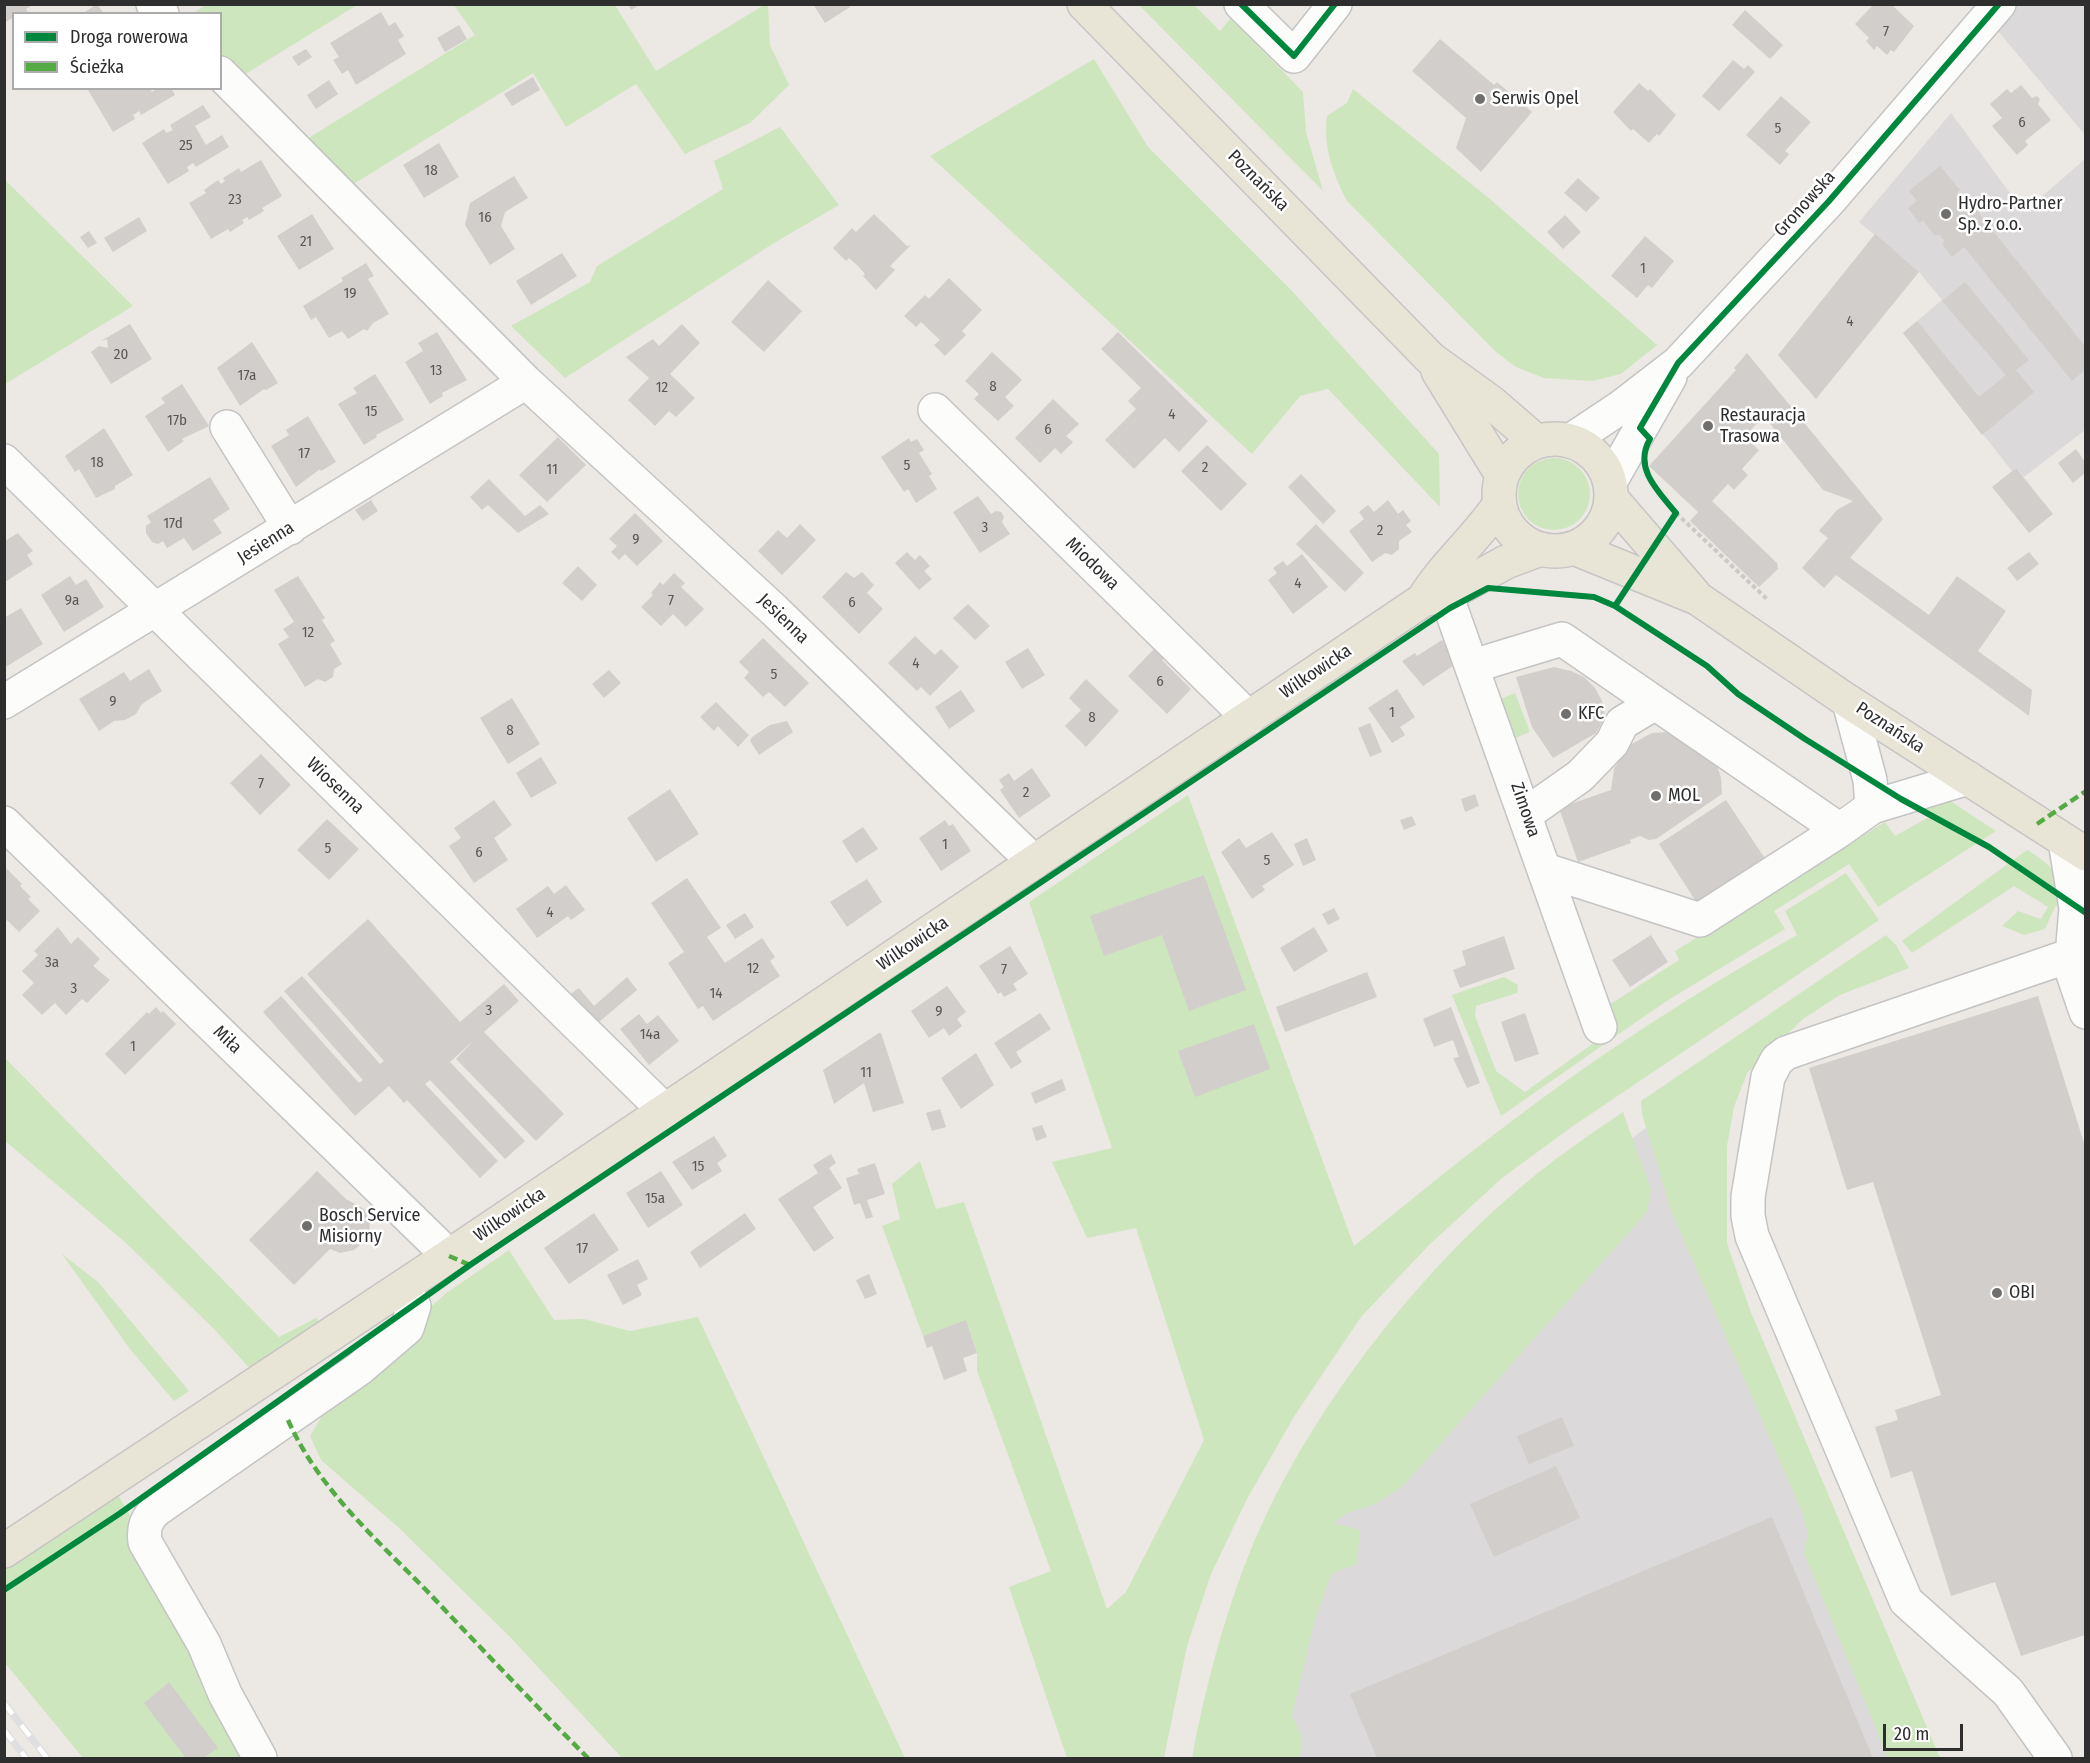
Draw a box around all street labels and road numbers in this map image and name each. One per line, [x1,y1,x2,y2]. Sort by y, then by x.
street label: Poznańska [1223,146,1293,216]
street label: Gronowska [1770,167,1840,241]
street label: Jesienna [234,517,298,569]
street label: Miodowa [1061,533,1123,595]
street label: Jesienna [753,589,813,649]
street label: Wilkowicka [1276,640,1356,704]
street label: Poznańska [1852,698,1928,758]
street label: Wiosenna [302,753,368,819]
street label: Zimowa [1506,780,1544,840]
street label: Wilkowicka [873,912,953,976]
street label: Miła [208,1021,246,1059]
street label: Wilkowicka [470,1183,550,1247]

